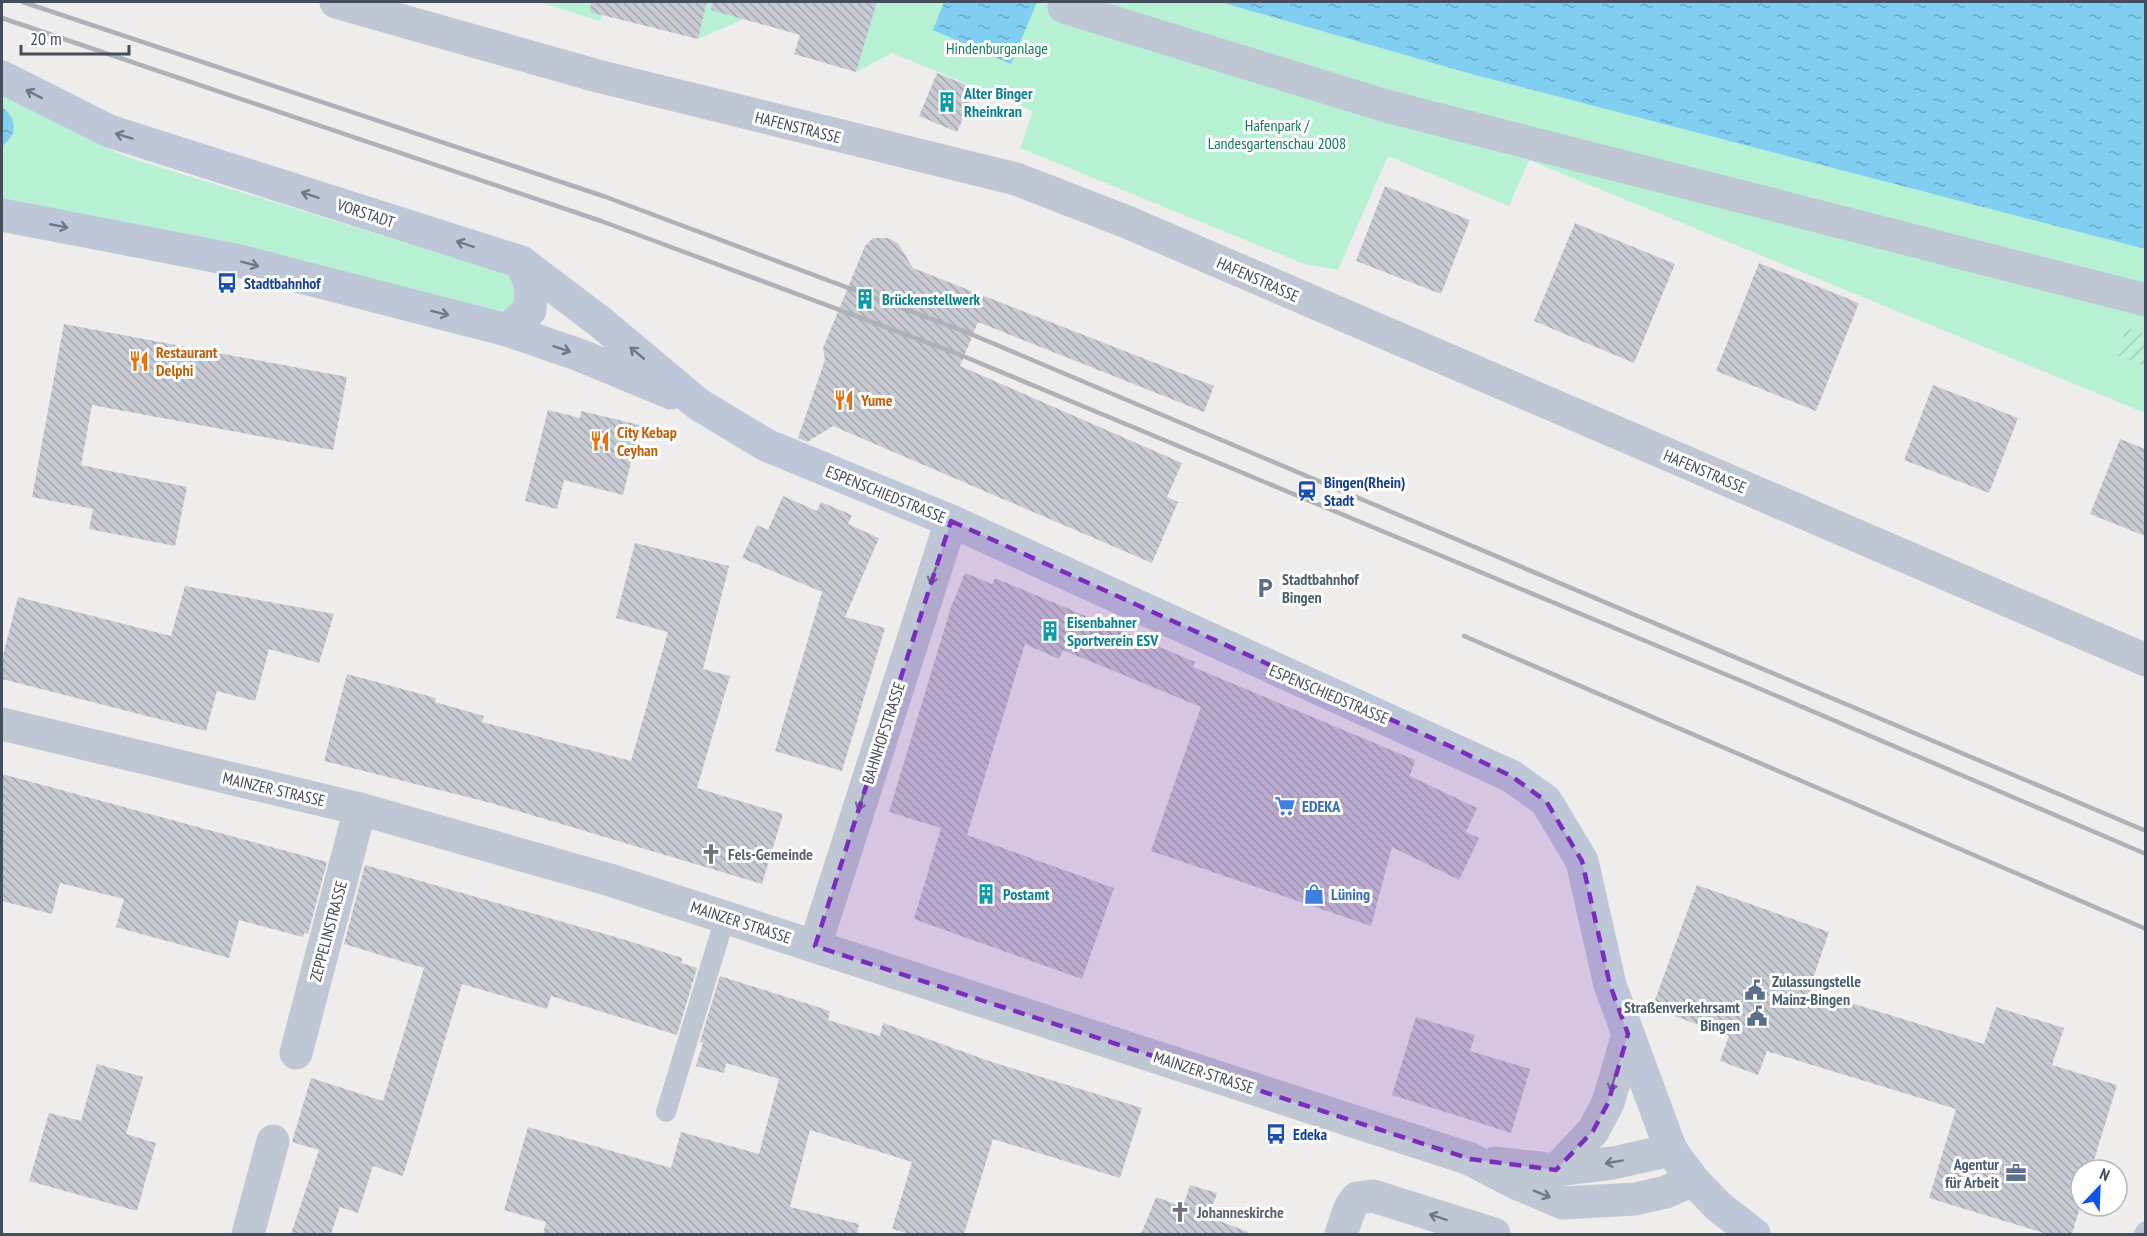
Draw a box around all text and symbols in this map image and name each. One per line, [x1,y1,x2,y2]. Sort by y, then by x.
scale bar [21,18,129,56]
text: 20 m [30,27,62,50]
park label: Hindenburganlage [946,38,1048,58]
place label: Alter Binger Rheinkran [963,83,1033,121]
one-way arrow [26,87,44,99]
building icon: Alter Binger Rheinkran [935,90,959,114]
street label: HAFENSTRASSE [753,107,843,147]
park label: Hafenpark / Landesgartenschau 2008 [1208,115,1346,153]
one-way arrow [115,130,134,141]
one-way arrow [301,189,320,200]
street label: VORSTADT [334,194,397,232]
one-way arrow [49,221,68,232]
one-way arrow [456,238,475,249]
street label: HAFENSTRASSE [1214,252,1302,306]
one-way arrow [240,259,259,271]
bus stop icon: Stadtbahnhof [215,271,239,295]
place label: Stadtbahnhof [244,273,321,293]
building icon: Brückenstellwerk [853,287,877,311]
place label: Brückenstellwerk [882,289,981,309]
one-way arrow [430,308,449,320]
place label: Restaurant Delphi [156,342,218,380]
one-way arrow [553,344,571,355]
one-way arrow [630,347,646,360]
restaurant icon: Restaurant Delphi [127,349,151,373]
restaurant icon: Yume [832,388,856,412]
place label: Yume [860,390,893,410]
place label: City Kebap Ceyhan [617,422,677,460]
restaurant icon: City Kebap Ceyhan [588,429,612,453]
street label: HAFENSTRASSE [1661,445,1749,497]
street label: ESPENSCHIEDSTRASSE [823,461,949,527]
place label: Bingen(Rhein) Stadt [1324,472,1406,510]
station icon: Bingen(Rhein) Stadt [1295,479,1319,503]
one-way arrow [927,566,938,585]
place label: Stadtbahnhof Bingen [1282,569,1359,607]
parking icon: Stadtbahnhof Bingen [1253,576,1277,600]
place label: Eisenbahner Sportverein ESV [1067,612,1159,650]
building icon: Eisenbahner Sportverein ESV [1038,619,1062,643]
street label: ESPENSCHIEDSTRASSE [1266,660,1392,728]
street label: BAHNHOFSTRASSE [857,680,909,786]
street label: MAINZER STRASSE [221,768,327,811]
one-way arrow [855,792,866,811]
supermarket icon: EDEKA [1273,794,1297,818]
place label: EDEKA [1302,796,1341,816]
church icon: Fels-Gemeinde [699,842,723,866]
place label: Fels-Gemeinde [728,844,813,864]
street label: ZEPPELINSTRASSE [305,878,351,984]
building icon: Postamt [974,882,998,906]
shop icon: Lüning [1302,882,1326,906]
place label: Postamt [1003,884,1050,904]
place label: Lüning [1331,884,1370,904]
street label: MAINZER STRASSE [688,896,794,948]
place label: Zulassungstelle Mainz-Bingen [1772,971,1861,1009]
public building icon: Zulassungstelle Mainz-Bingen [1743,978,1767,1002]
place label: Straßenverkehrsamt Bingen [1624,997,1740,1035]
public building icon: Straßenverkehrsamt Bingen [1745,1004,1769,1028]
street label: MAINZER STRASSE [1151,1046,1257,1098]
one-way arrow [1607,1074,1618,1093]
bus stop icon: Edeka [1264,1122,1288,1146]
place label: Edeka [1293,1124,1327,1144]
place label: Agentur für Arbeit [1945,1154,1999,1192]
one-way arrow [1605,1157,1624,1168]
north arrow [2069,1158,2129,1218]
office icon: Agentur für Arbeit [2004,1161,2028,1185]
text: N [2097,1163,2113,1185]
one-way arrow [1532,1189,1550,1200]
church icon: Johanneskirche [1168,1200,1192,1224]
place label: Johanneskirche [1196,1202,1284,1222]
one-way arrow [1429,1211,1448,1222]

